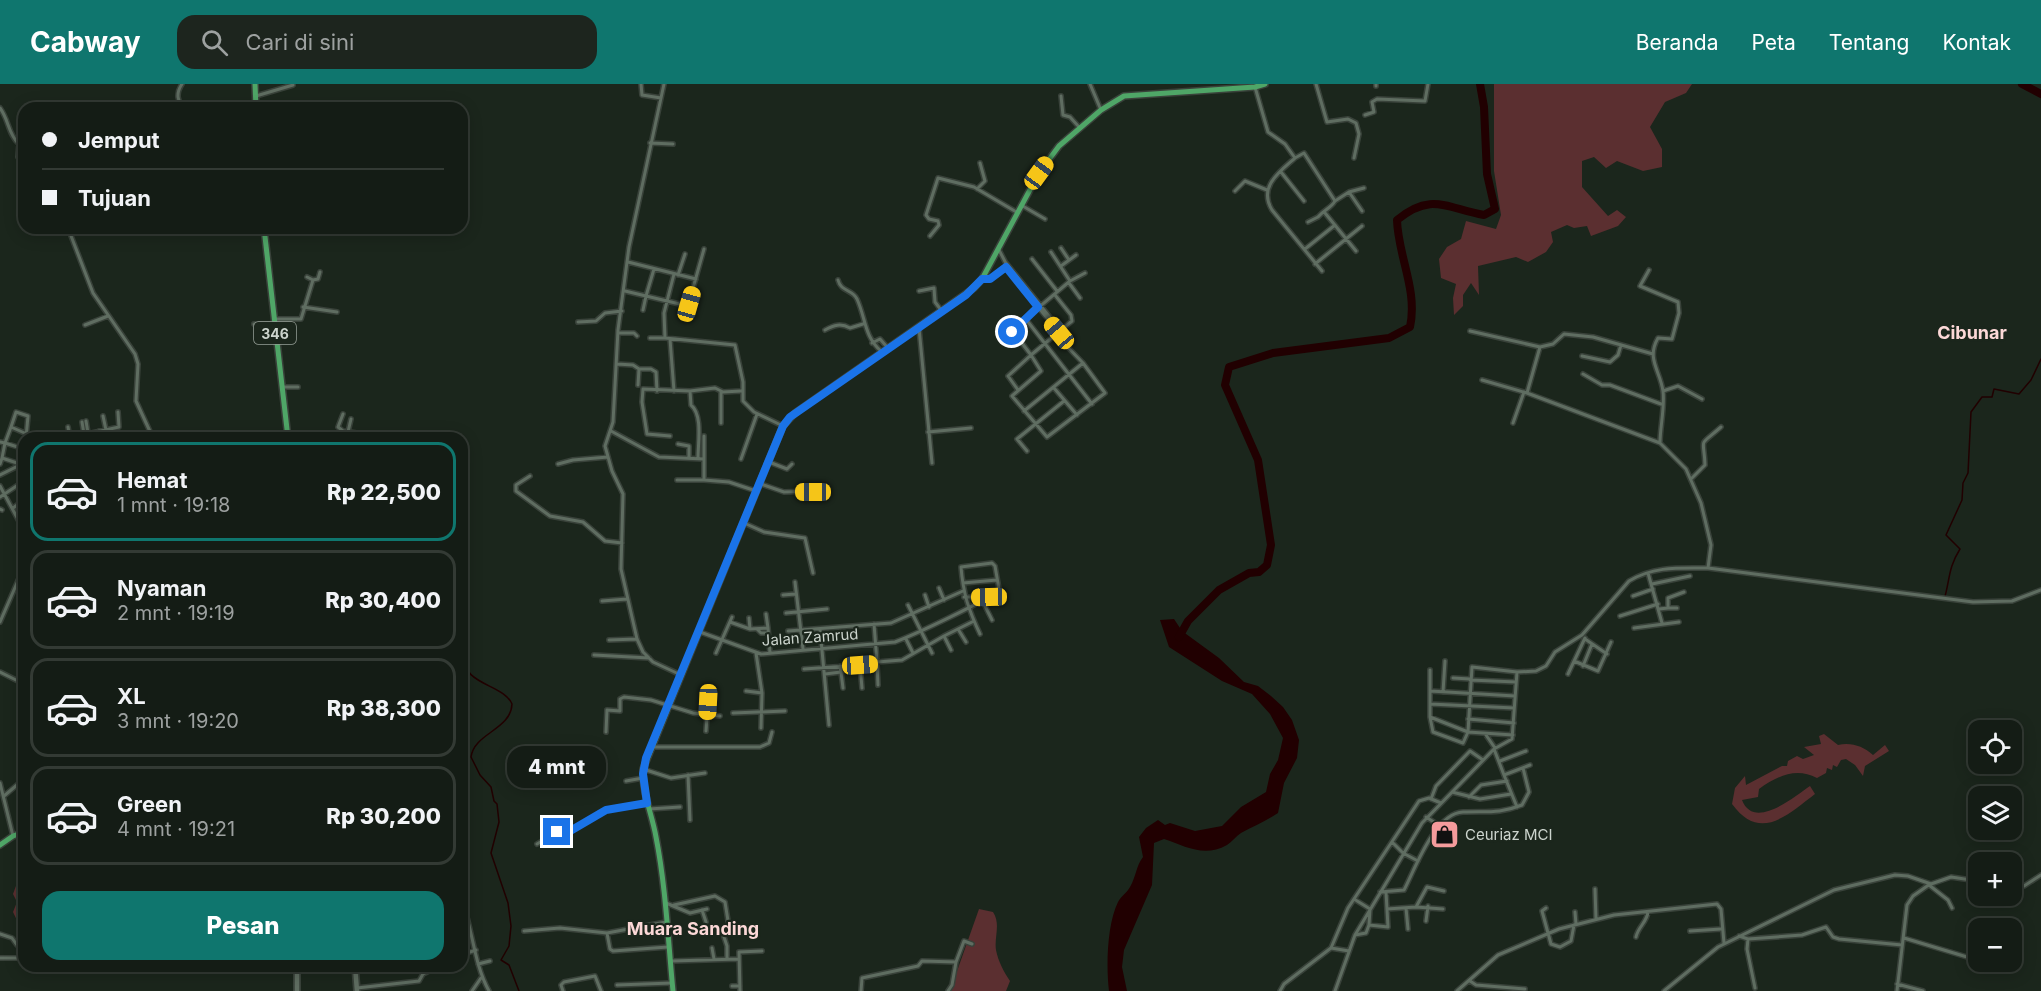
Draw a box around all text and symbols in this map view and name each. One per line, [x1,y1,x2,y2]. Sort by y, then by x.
search box [177,15,597,69]
text: Cabway [30,25,141,59]
icon: search [198,26,231,59]
text: Cari di sini [246,29,354,55]
text: Beranda [1636,30,1718,55]
text: Peta [1751,30,1796,55]
text: Tentang [1829,30,1909,55]
text: Kontak [1942,30,2011,55]
text: Jemput [78,127,160,153]
car [1021,153,1057,193]
text: Tujuan [78,185,151,211]
car [675,284,703,324]
car [1041,313,1077,353]
route start [998,318,1025,345]
road number: 346 [254,322,296,344]
district label: Cibunar [1937,322,2007,343]
icon: car [45,465,99,519]
text: Hemat [117,467,187,493]
text: Rp 22,500 [327,479,441,505]
car [795,483,831,501]
text: 1 mnt · 19:18 [117,493,230,517]
icon: car [45,573,99,627]
text: Nyaman [117,575,206,601]
text: Rp 30,400 [325,587,441,613]
car [971,588,1007,606]
text: 2 mnt · 19:19 [117,601,235,625]
street label: Jalan Zamrud [761,624,859,650]
car [841,655,879,675]
icon: car [45,681,99,735]
text: XL [117,683,146,709]
car [698,684,718,720]
text: Rp 38,300 [327,695,441,721]
text: 3 mnt · 19:20 [117,709,239,733]
map controls [1968,720,2022,972]
button: locate [1968,720,2022,774]
callout: 4 mnt [508,745,606,787]
text: 4 mnt [528,755,585,779]
button: layers [1968,786,2022,840]
icon: car [45,789,99,843]
text: Green [117,791,182,817]
text: Rp 30,200 [326,803,441,829]
text: 4 mnt · 19:21 [117,817,235,841]
route end [543,818,570,845]
shop icon: Ceuriaz MCI [1428,818,1460,850]
place label: Ceuriaz MCI [1465,825,1553,844]
button: + [1968,852,2022,906]
button: Pesan [42,891,444,960]
district label: Muara Sanding [627,918,759,939]
button: − [1968,918,2022,972]

